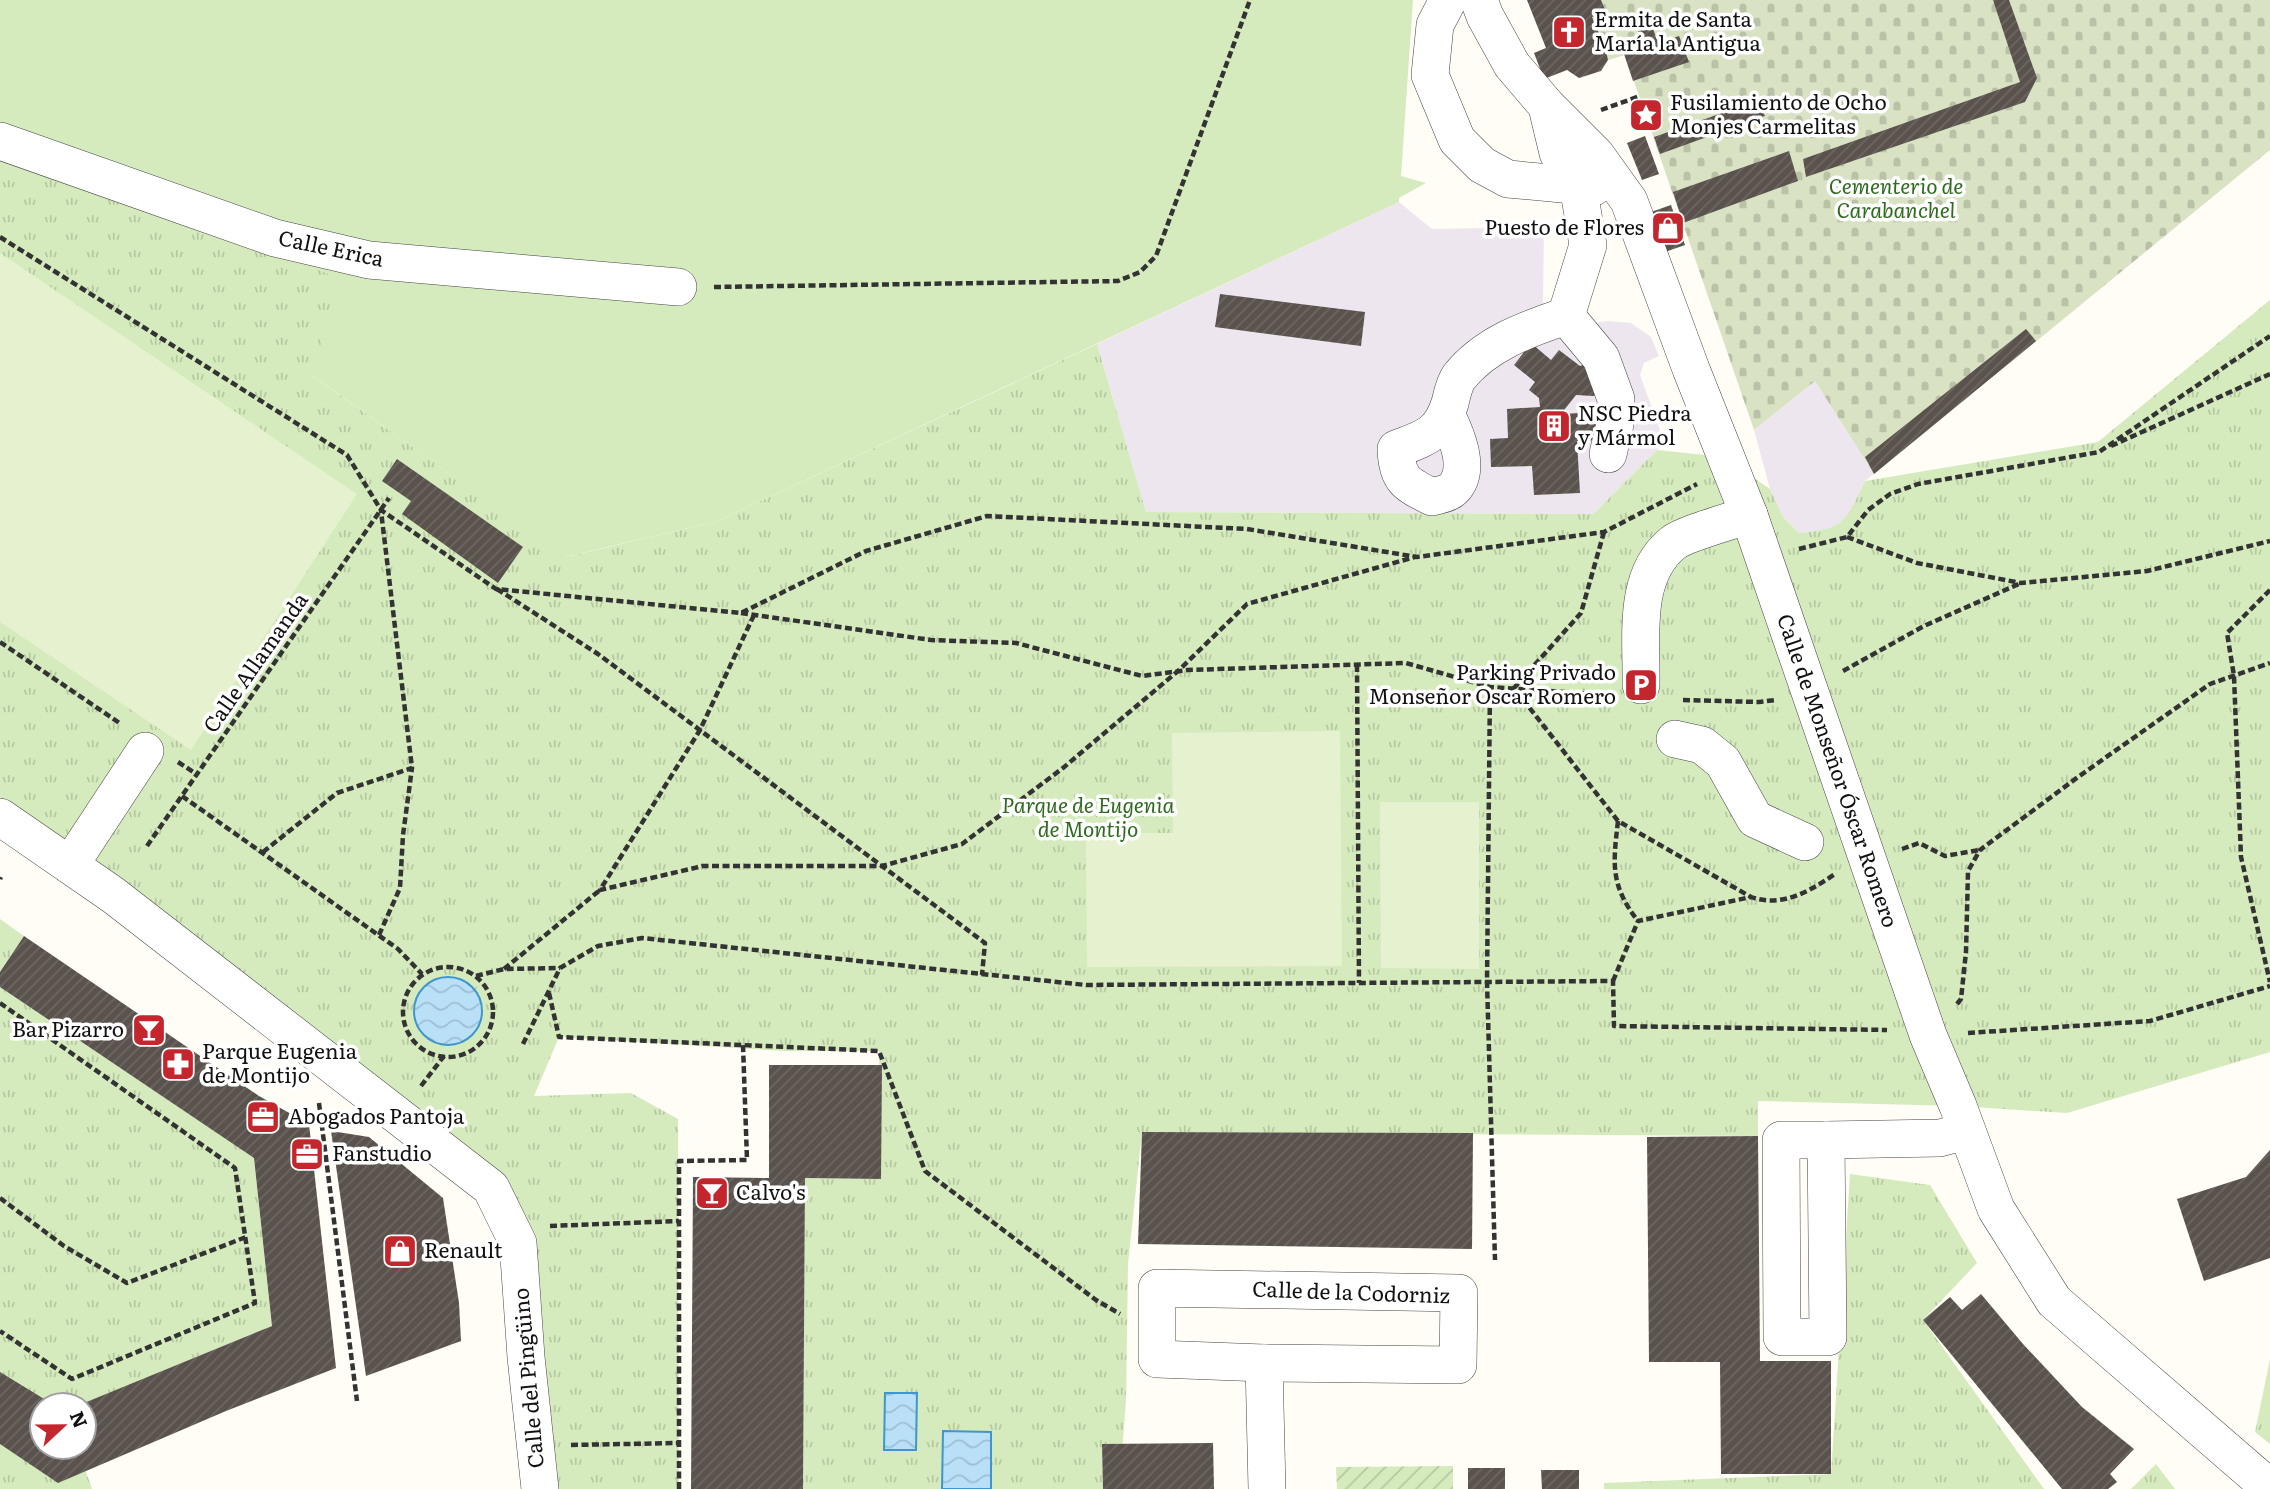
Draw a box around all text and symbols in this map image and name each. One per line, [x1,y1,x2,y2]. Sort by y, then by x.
place label: Ermita de Santa María la Antigua [1594,2,1762,57]
church icon: Ermita de Santa María la Antigua [1550,13,1588,51]
place label: Fusilamiento de Ocho Monjes Carmelitas [1670,85,1887,140]
place icon: Fusilamiento de Ocho Monjes Carmelitas [1627,96,1665,134]
park label: Cementerio de Carabanchel [1829,169,1963,224]
shop icon: Puesto de Flores [1649,209,1687,247]
place label: Puesto de Flores [1484,210,1644,241]
street label: Calle Erica [276,220,388,273]
place label: NSC Piedra y Mármol [1578,396,1692,451]
building icon: NSC Piedra y Mármol [1535,407,1573,445]
street label: Calle Allamanda [194,585,314,738]
street label: Calle de Monseñor Óscar Romero [1771,609,1908,931]
place label: Parking Privado Monseñor Oscar Romero [1369,655,1616,710]
parking icon: Parking Privado Monseñor Oscar Romero [1622,666,1660,704]
park label: Parque de Eugenia de Montijo [1002,788,1174,843]
bar icon: Bar Pizarro [130,1011,168,1049]
place label: Bar Pizarro [12,1012,124,1043]
place label: Parque Eugenia de Montijo [202,1034,358,1089]
pharmacy icon: Parque Eugenia de Montijo [159,1045,197,1083]
office icon: Abogados Pantoja [244,1098,282,1136]
place label: Abogados Pantoja [288,1099,465,1130]
office icon: Fanstudio [288,1135,326,1173]
place label: Fanstudio [332,1136,432,1167]
bar icon: Calvo's [693,1174,731,1212]
place label: Calvo's [736,1175,806,1206]
shop icon: Renault [381,1232,419,1270]
place label: Renault [424,1233,503,1264]
street label: Calle de la Codorniz [1252,1272,1450,1309]
street label: Calle del Pingüino [503,1287,550,1470]
north arrow [28,1391,98,1461]
text: N [64,1407,96,1432]

